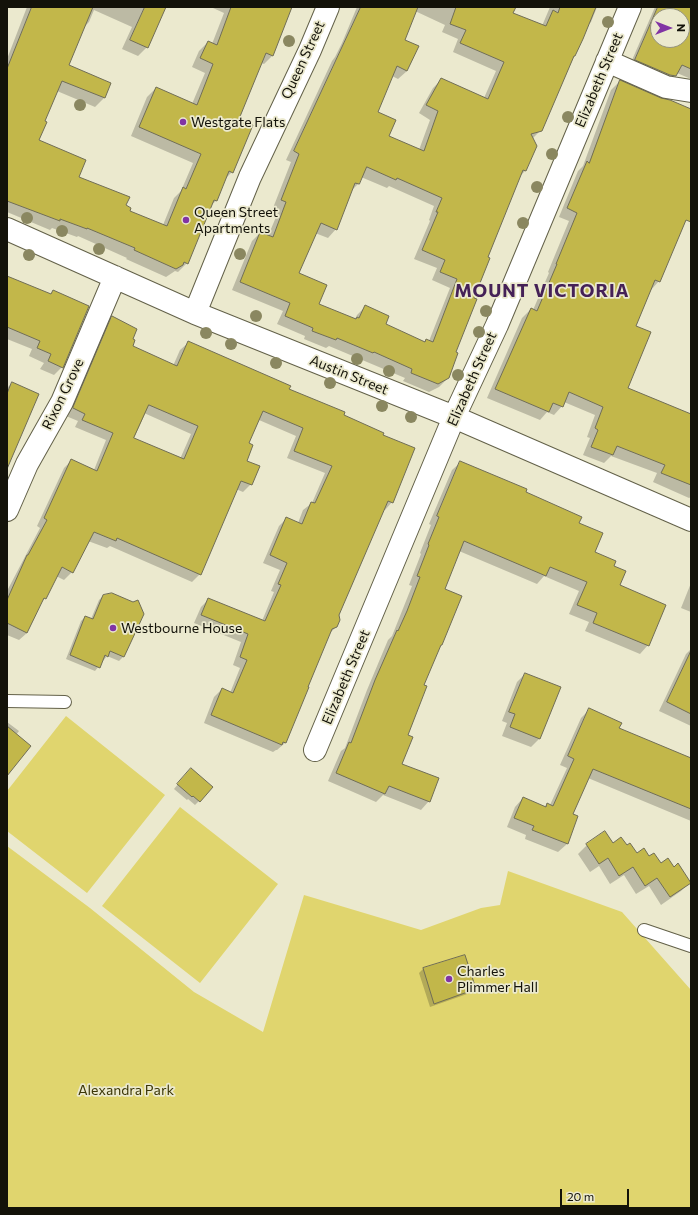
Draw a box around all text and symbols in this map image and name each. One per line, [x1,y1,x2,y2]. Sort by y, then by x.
north arrow [650,8,690,48]
street label: Queen Street [278,18,328,102]
text: N [675,24,688,32]
street label: Elizabeth Street [571,30,627,130]
place label: Westgate Flats [191,114,285,130]
marker: Westgate Flats [178,117,188,127]
place label: Queen Street Apartments [194,204,278,236]
marker: Queen Street Apartments [181,215,191,225]
district label: MOUNT VICTORIA [454,280,630,302]
street label: Elizabeth Street [444,329,500,429]
street label: Austin Street [307,352,391,398]
street label: Rixon Grove [39,356,87,432]
place label: Westbourne House [121,620,242,636]
marker: Westbourne House [108,623,118,633]
street label: Elizabeth Street [318,627,374,727]
place label: Charles Plimmer Hall [457,963,538,996]
marker: Charles Plimmer Hall [444,974,454,984]
park label: Alexandra Park [78,1082,174,1098]
scale bar [562,1181,631,1207]
text: 20 m [567,1189,594,1203]

